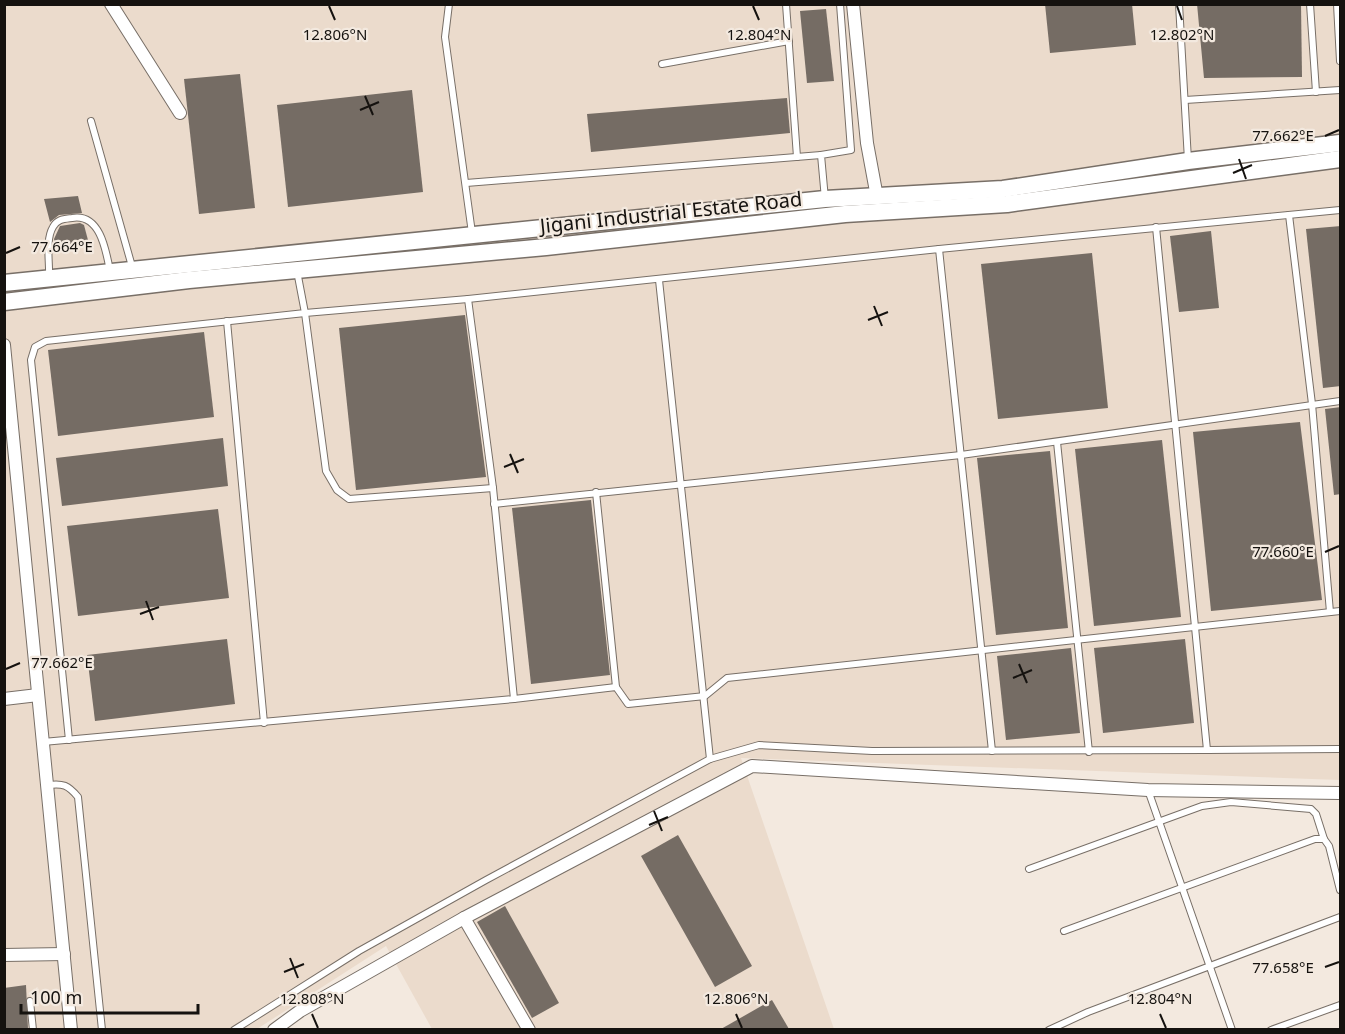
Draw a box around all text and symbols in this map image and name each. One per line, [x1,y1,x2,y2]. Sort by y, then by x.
text: 12.806°N [303,24,367,44]
text: 12.804°N [727,24,791,44]
text: 12.802°N [1150,24,1214,44]
text: 77.662°E [1252,125,1314,145]
street label: Jigani Industrial Estate Road [537,185,803,239]
text: 77.664°E [31,236,93,256]
text: 77.660°E [1252,541,1314,561]
text: 77.662°E [31,652,93,672]
text: 77.658°E [1252,957,1314,977]
scale bar [21,977,198,1015]
text: 100 m [30,985,82,1009]
text: 12.808°N [280,988,344,1008]
text: 12.806°N [704,988,768,1008]
text: 12.804°N [1128,988,1192,1008]

